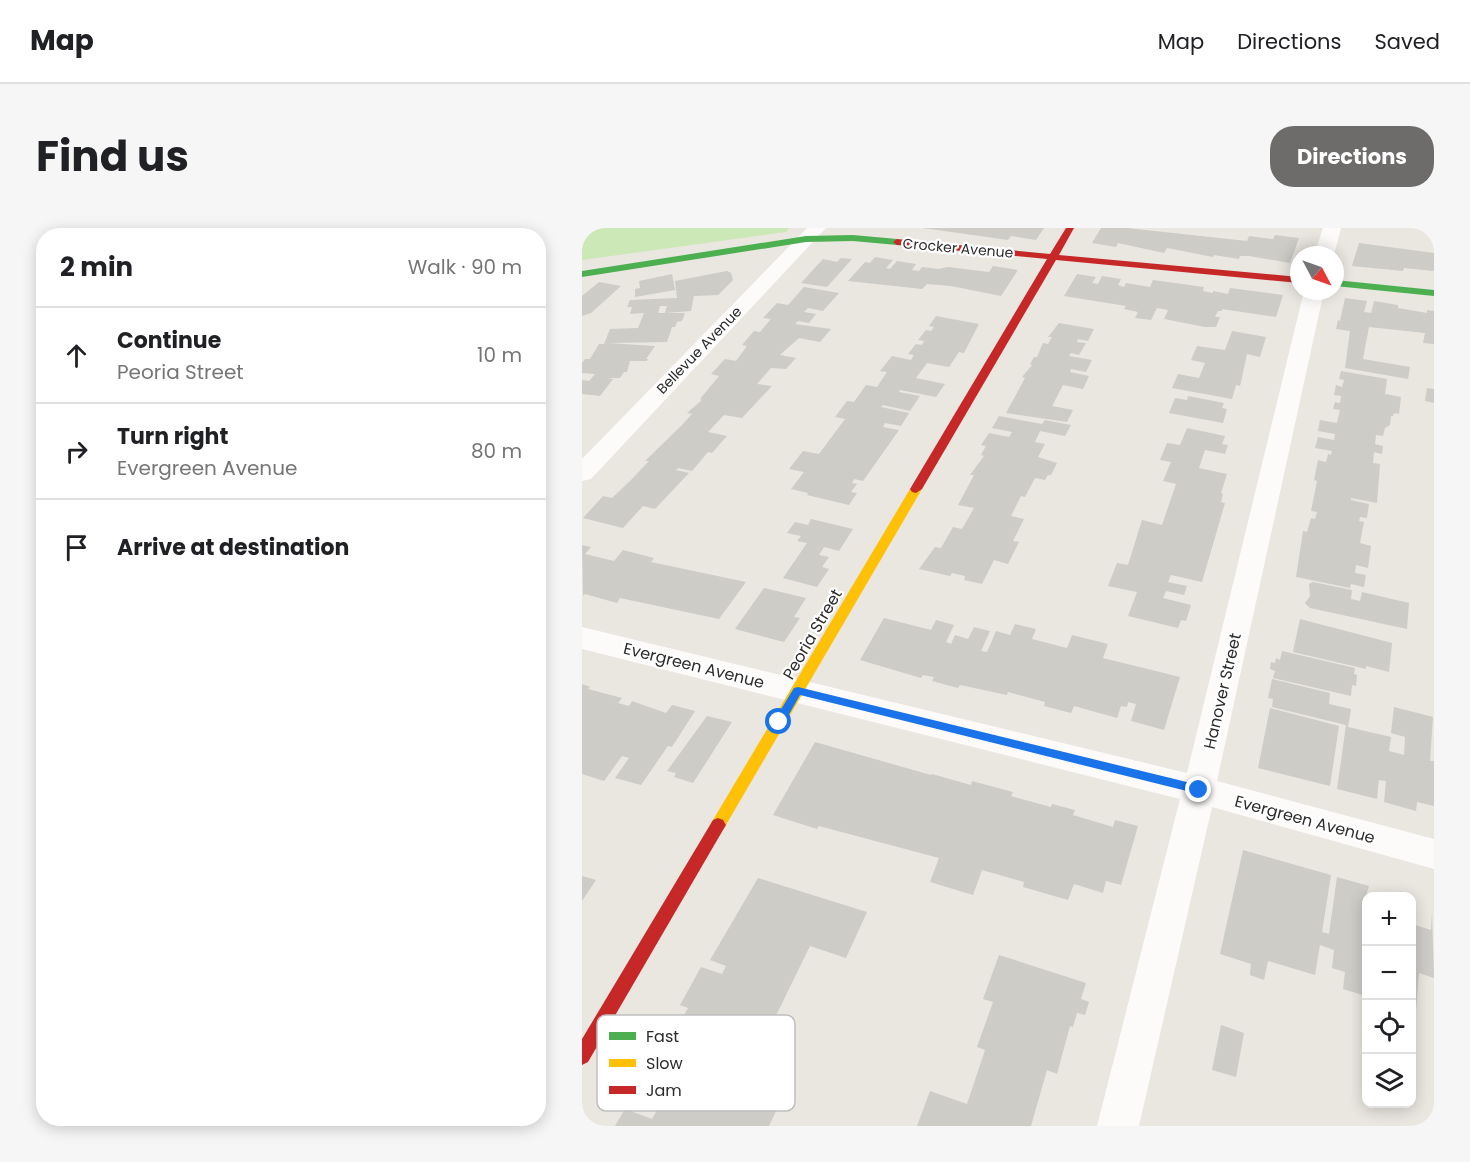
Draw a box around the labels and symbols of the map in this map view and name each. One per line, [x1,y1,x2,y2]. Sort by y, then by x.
street label: Crocker Avenue [902,233,1014,263]
north arrow [1290,246,1344,300]
street label: Bellevue Avenue [652,302,746,398]
street label: Peoria Street [777,584,848,684]
street label: Hanover Street [1198,631,1247,751]
street label: Evergreen Avenue [621,637,767,694]
route start [765,708,791,734]
route end [1185,776,1211,802]
street label: Evergreen Avenue [1232,790,1378,849]
legend [597,1015,795,1111]
text: Fast [646,1025,679,1048]
text: Slow [646,1052,683,1075]
text: Jam [646,1079,682,1102]

